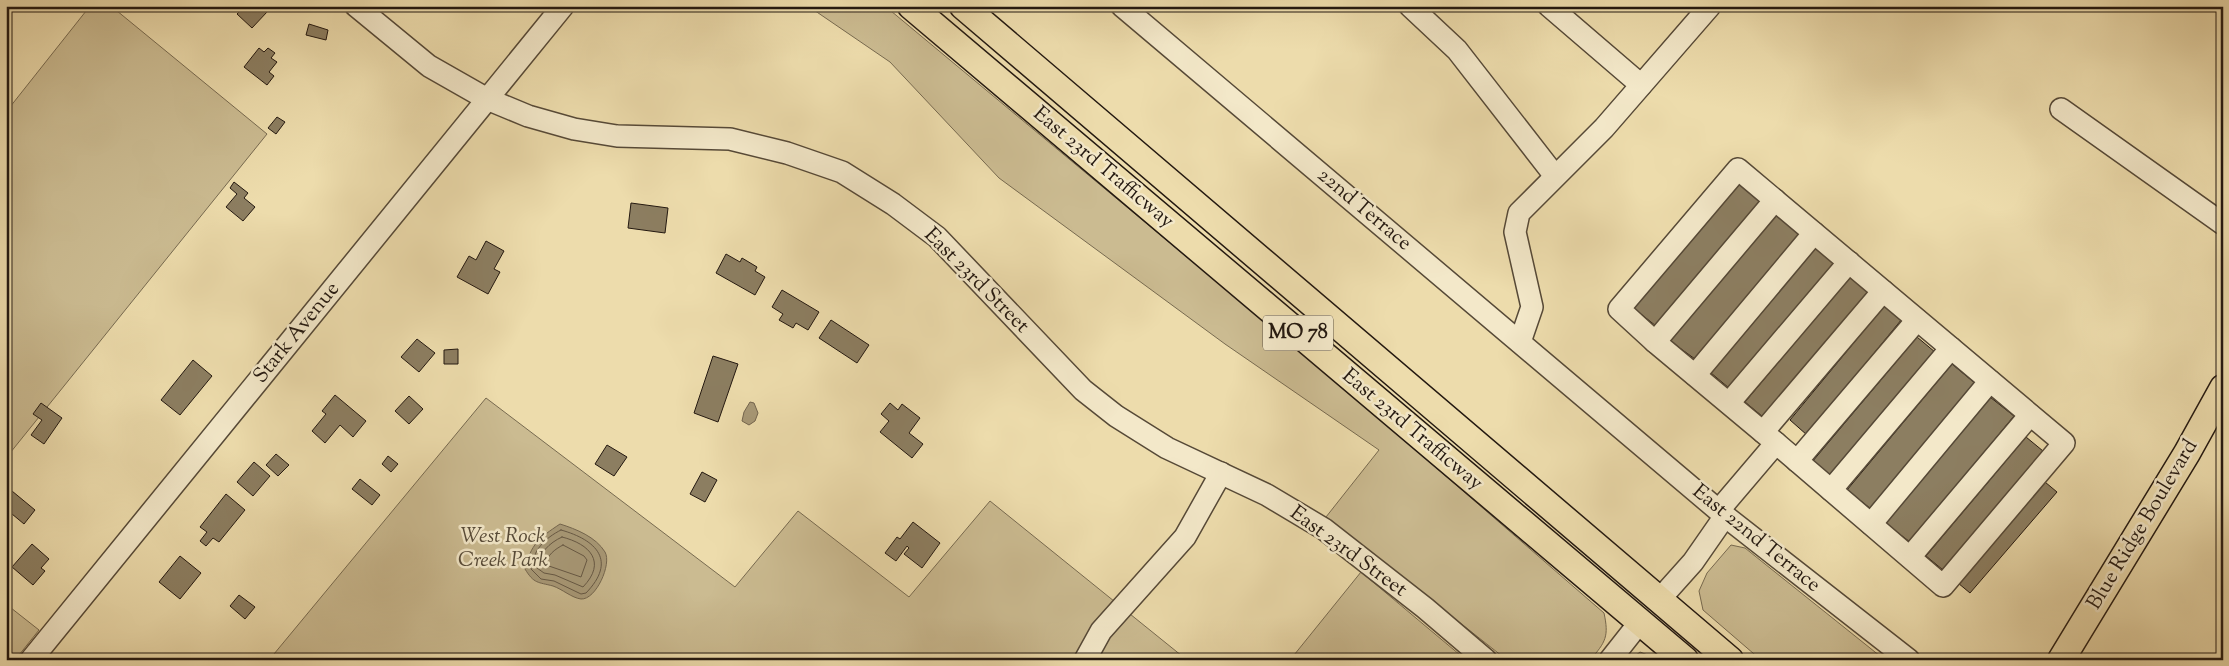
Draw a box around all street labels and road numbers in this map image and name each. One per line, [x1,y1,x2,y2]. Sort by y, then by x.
street label: East 23rd Trafficway [1026,100,1181,237]
street label: 22nd Terrace [1310,161,1418,259]
street label: East 23rd Street [916,221,1036,341]
street label: Stark Avenue [247,276,347,390]
road number: MO 78 [1263,316,1333,350]
street label: East 23rd Trafficway [1335,362,1490,499]
street label: Blue Ridge Boulevard [2080,434,2206,616]
street label: East 22nd Terrace [1685,478,1827,600]
street label: East 23rd Street [1283,499,1413,605]

